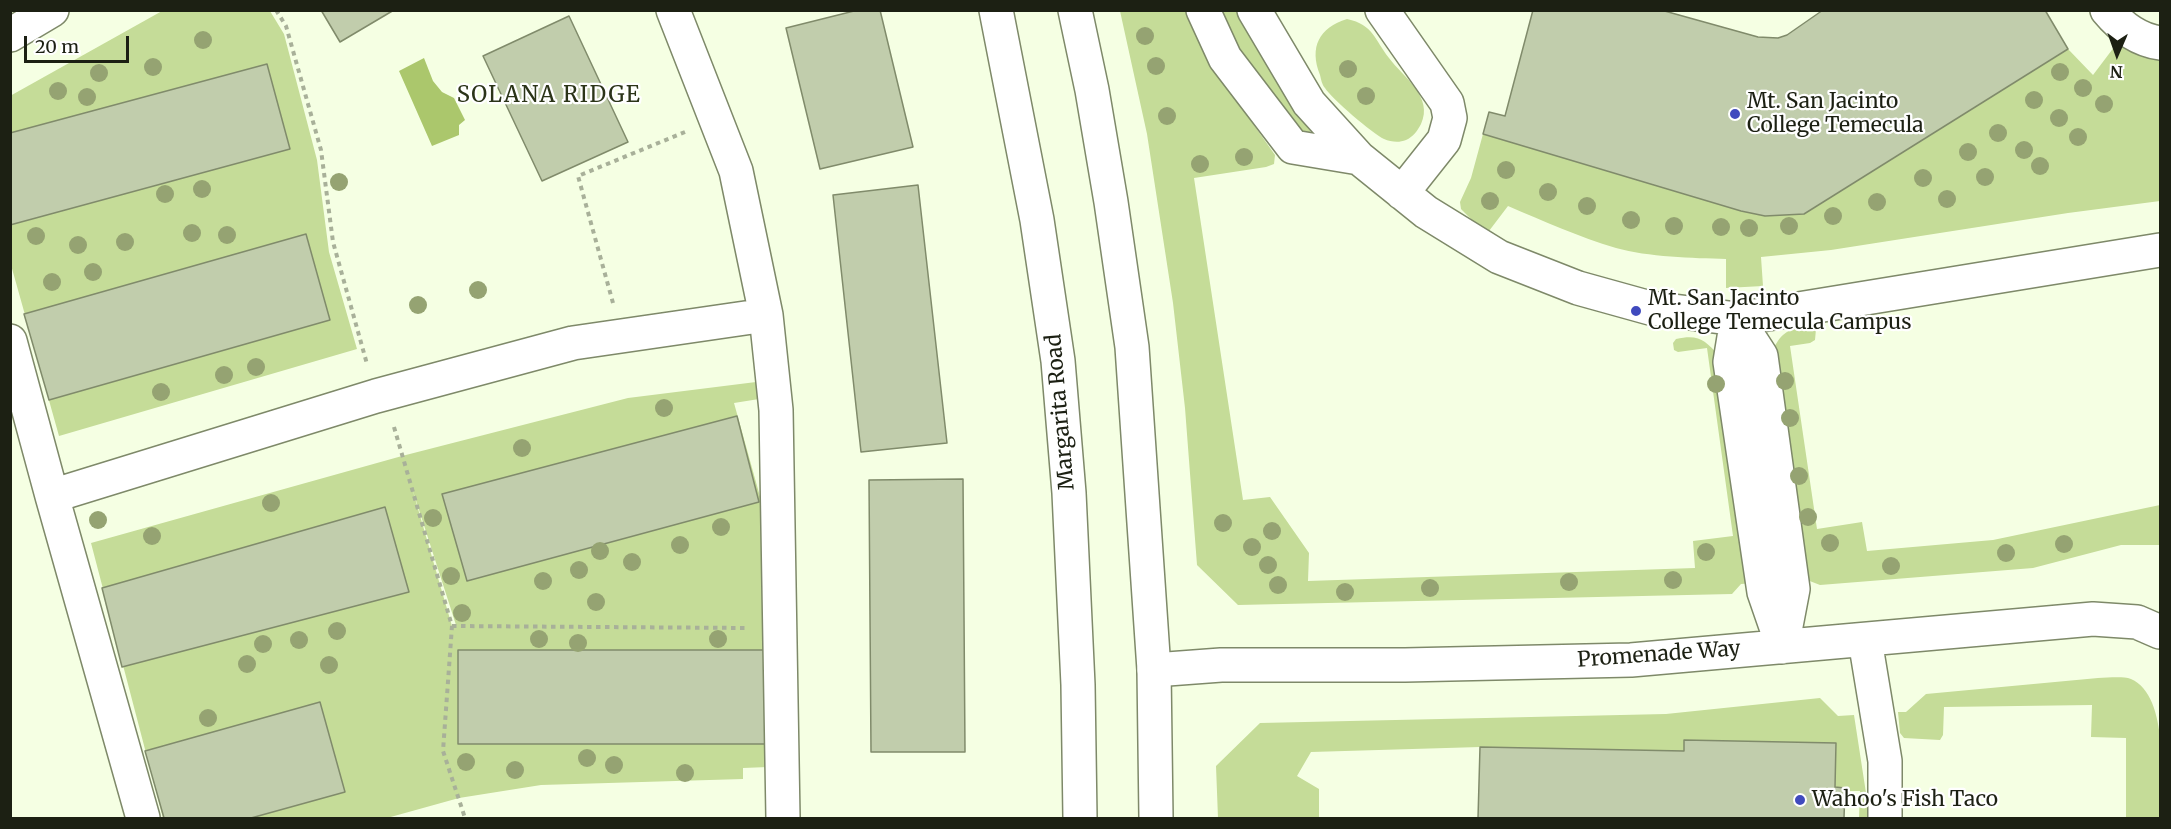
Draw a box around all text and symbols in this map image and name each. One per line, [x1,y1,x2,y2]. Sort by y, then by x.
scale bar [27,24,132,62]
north arrow [2087,24,2147,84]
text: 20 m [35,35,79,58]
text: N [2110,62,2123,82]
district label: SOLANA RIDGE [457,83,641,109]
place label: Mt. San Jacinto College Temecula [1747,89,1924,139]
marker: Mt. San Jacinto College Temecula [1728,107,1742,121]
place label: Mt. San Jacinto College Temecula Campus [1648,286,1911,336]
marker: Mt. San Jacinto College Temecula Campus [1629,304,1643,318]
street label: Margarita Road [1042,333,1080,491]
street label: Promenade Way [1577,637,1741,673]
place label: Wahoo's Fish Taco [1812,787,1998,813]
marker: Wahoo's Fish Taco [1793,793,1807,807]

